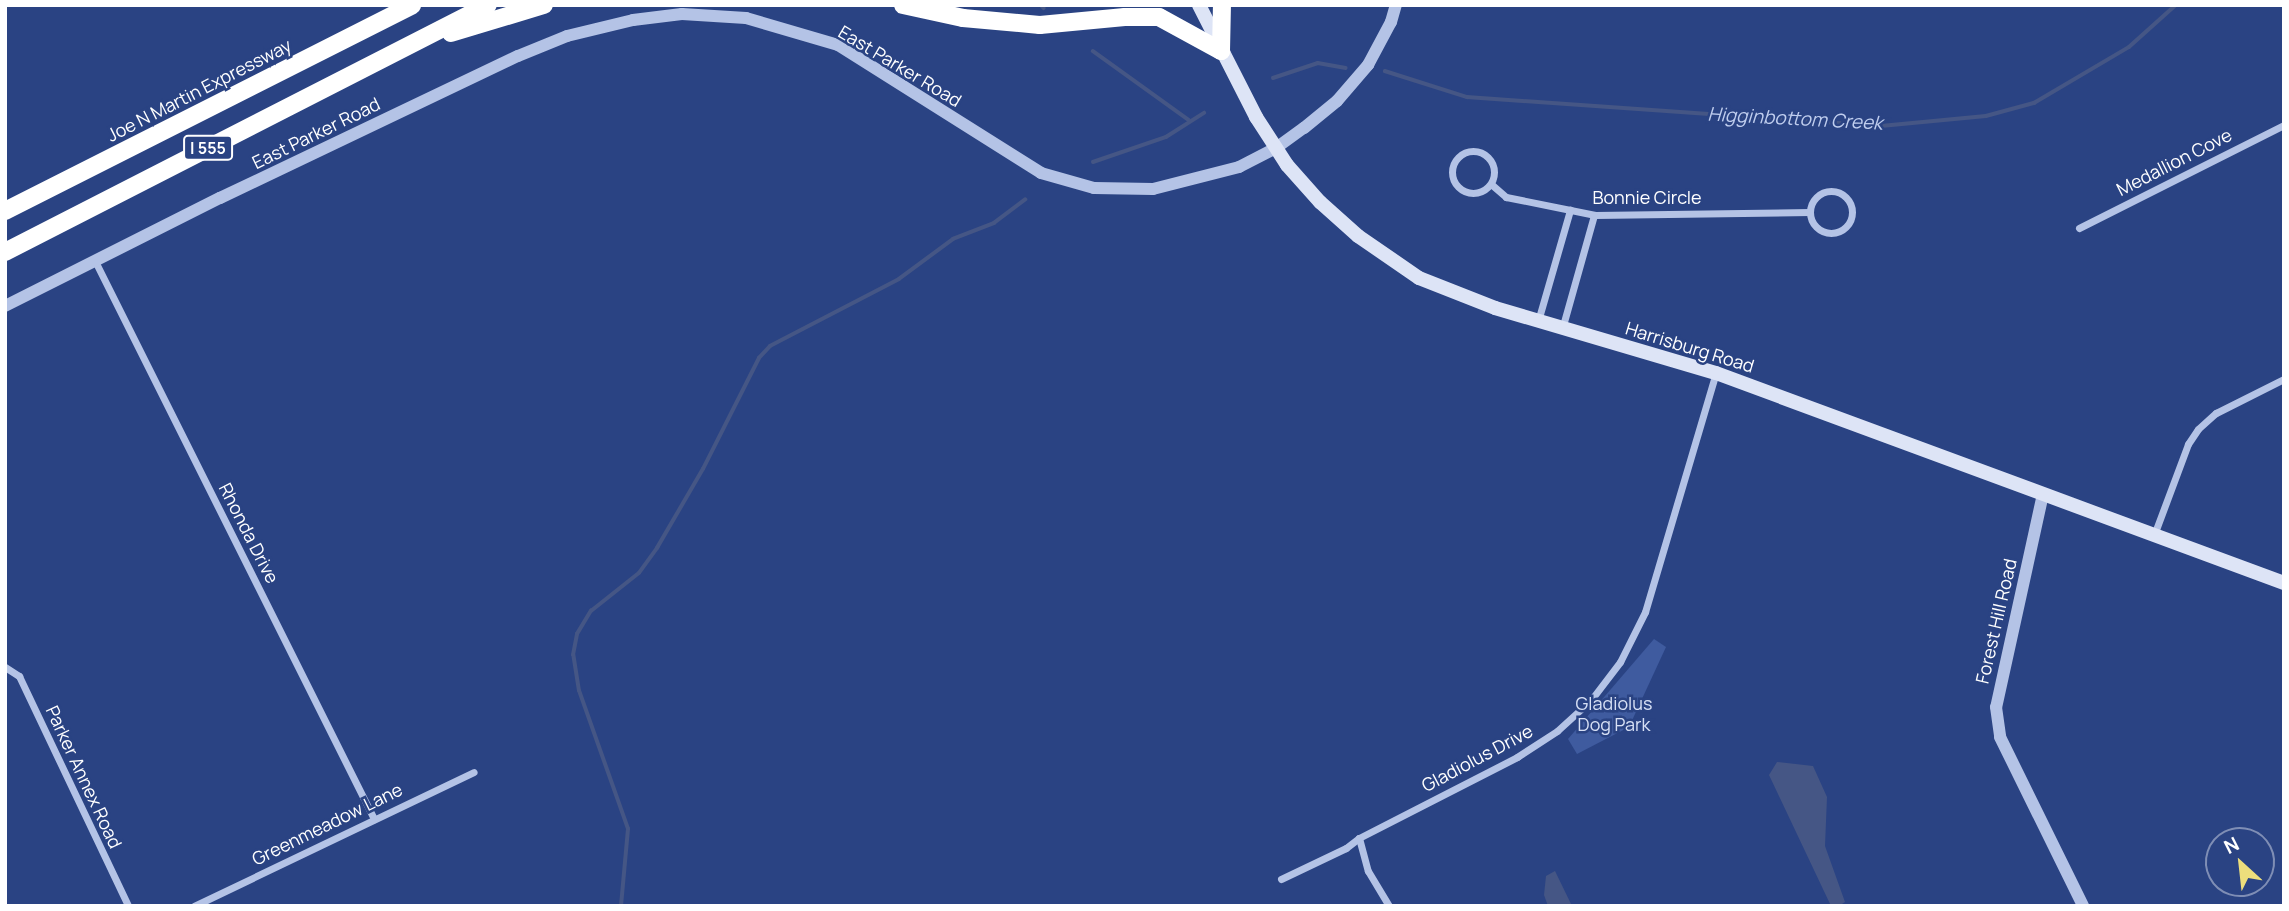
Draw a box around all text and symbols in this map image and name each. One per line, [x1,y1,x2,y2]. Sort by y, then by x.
street label: East Parker Road [835,21,965,111]
street label: Joe N Martin Expressway [103,34,295,146]
street label: East Parker Road [249,93,383,173]
water label: Higginbottom Creek [1707,103,1883,135]
street label: Medallion Cove [2113,124,2235,200]
road number: I 555 [182,136,234,160]
street label: Bonnie Circle [1592,186,1702,208]
street label: Harrisburg Road [1623,317,1757,377]
street label: Rhonda Drive [214,479,284,587]
street label: Forest Hill Road [1971,556,2021,686]
park label: Gladiolus Dog Park [1576,693,1652,736]
street label: Parker Annex Road [41,702,127,852]
street label: Gladiolus Drive [1418,720,1536,796]
street label: Greenmeadow Lane [248,778,406,870]
north arrow [2205,827,2275,897]
text: N [2219,830,2243,860]

